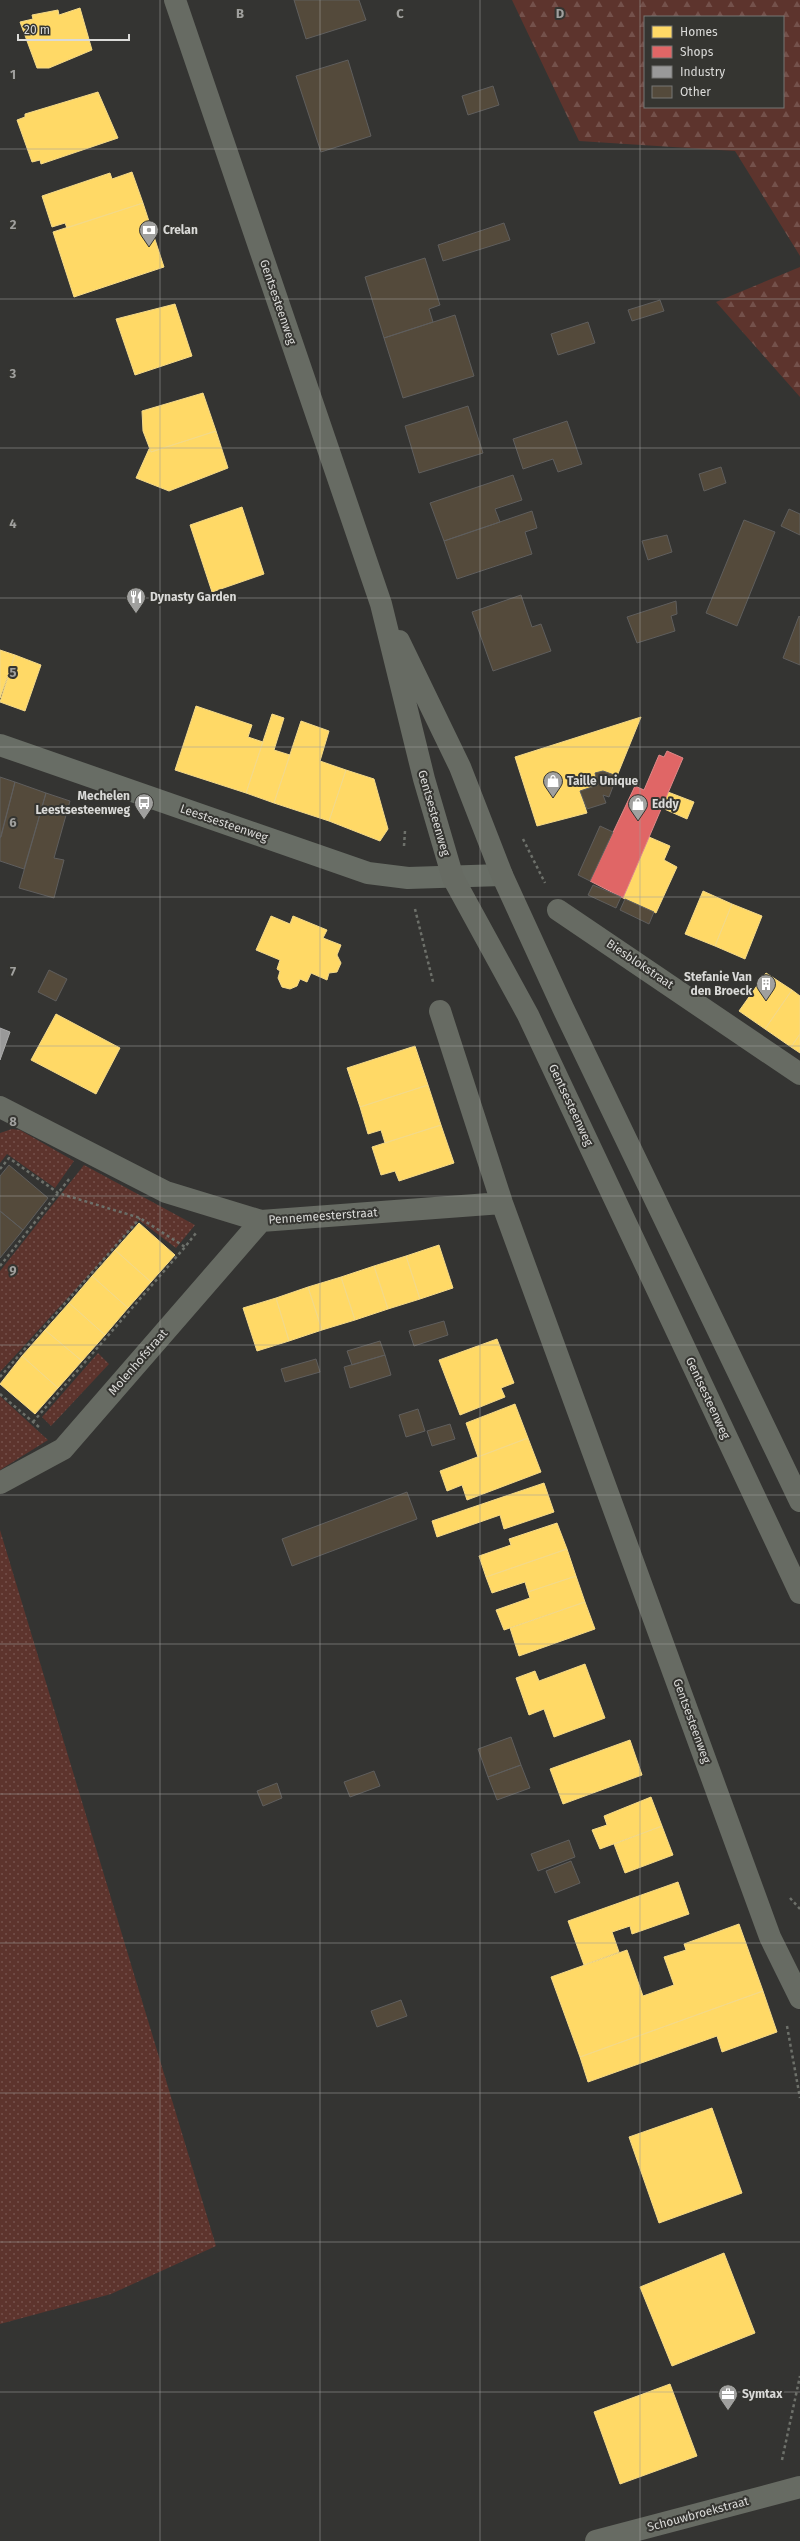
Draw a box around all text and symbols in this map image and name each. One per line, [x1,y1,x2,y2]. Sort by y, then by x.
text: B [236,6,244,21]
text: C [396,6,404,21]
text: D [556,6,565,21]
scale bar [18,16,129,42]
legend [644,16,784,108]
text: 20 m [24,23,50,37]
text: Homes [680,25,718,39]
text: Shops [680,45,714,59]
text: Industry [680,65,725,79]
text: 1 [10,67,16,82]
text: Other [680,85,711,99]
text: 2 [10,217,17,232]
bank icon: Crelan [138,219,160,247]
place label: Crelan [163,223,198,237]
street label: Gentsesteenweg [257,258,299,347]
text: 3 [9,366,17,381]
text: 4 [9,516,17,531]
restaurant icon: Dynasty Garden [125,586,147,614]
place label: Dynasty Garden [150,590,236,604]
text: 5 [10,665,17,680]
street label: Gentsesteenweg [415,768,453,858]
shop icon: Taille Unique [542,770,564,798]
place label: Taille Unique [567,774,639,788]
place label: Mechelen Leestsesteenweg [35,789,130,817]
bus stop icon: Mechelen Leestsesteenweg [133,792,155,820]
shop icon: Eddy [627,793,649,821]
place label: Eddy [652,797,679,811]
street label: Leestsesteenweg [178,801,271,845]
text: 6 [9,815,17,830]
street label: Biesblokstraat [604,936,677,992]
text: 7 [10,964,16,979]
place label: Stefanie Van den Broeck [684,970,752,998]
building icon: Stefanie Van den Broeck [755,973,777,1001]
street label: Gentsesteenweg [546,1062,596,1149]
text: 8 [9,1114,17,1129]
street label: Pennemeesterstraat [268,1205,379,1227]
text: 9 [9,1263,17,1278]
street label: Molenhofstraat [106,1326,171,1398]
street label: Gentsesteenweg [683,1355,733,1442]
street label: Gentsesteenweg [670,1677,714,1766]
office icon: Symtax [717,2383,739,2411]
place label: Symtax [742,2387,783,2401]
street label: Schouwbroekstraat [646,2494,751,2534]

